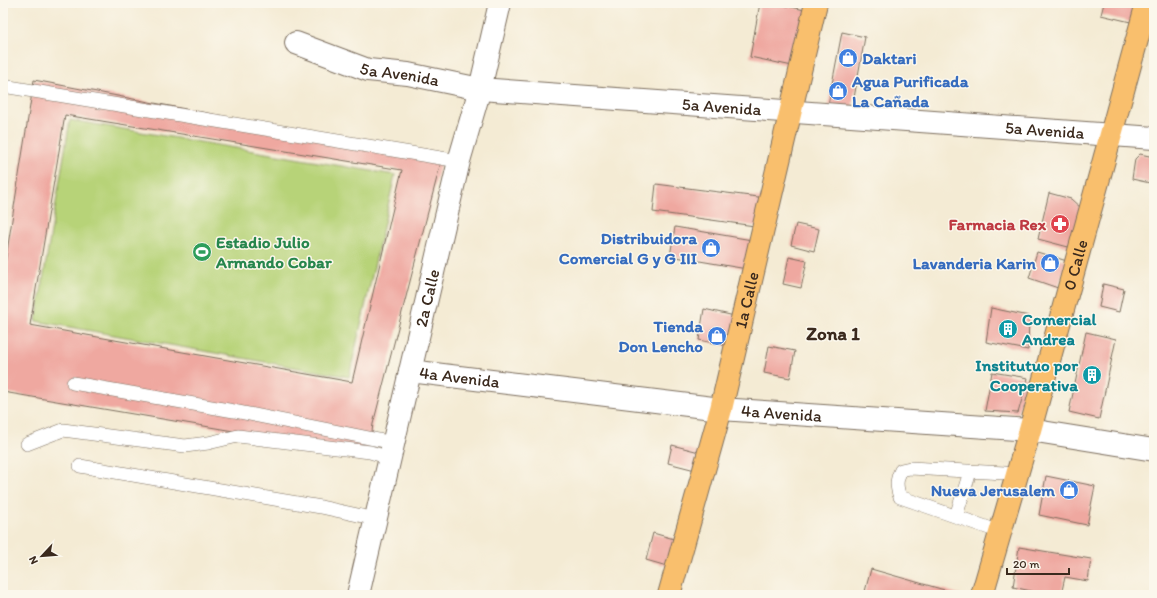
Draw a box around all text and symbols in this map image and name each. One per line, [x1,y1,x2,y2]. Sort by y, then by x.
shop icon: Daktari [837,47,859,69]
place label: Daktari [862,48,917,68]
street label: 5a Avenida [357,58,441,90]
place label: Agua Purificada La Cañada [851,71,969,111]
shop icon: Agua Purificada La Cañada [827,80,849,102]
street label: 5a Avenida [681,94,762,119]
street label: 5a Avenida [1004,117,1085,143]
pharmacy icon: Farmacia Rex [1049,213,1071,235]
place label: Farmacia Rex [948,214,1047,234]
place label: Distribuidora Comercial G y G III [559,228,697,269]
place label: Estadio Julio Armando Cobar [215,232,332,272]
shop icon: Distribuidora Comercial G y G III [700,237,722,259]
street label: 0 Calle [1059,237,1092,293]
sports icon: Estadio Julio Armando Cobar [191,241,213,263]
shop icon: Lavanderia Karin [1039,252,1061,274]
place label: Lavanderia Karin [913,253,1036,273]
street label: 2a Calle [411,267,444,329]
street label: 1a Calle [730,270,763,330]
place label: Comercial Andrea [1021,309,1097,349]
place label: Tienda Don Lencho [618,316,703,356]
building icon: Comercial Andrea [997,318,1019,340]
district label: Zona 1 [806,322,860,345]
shop icon: Tienda Don Lencho [706,325,728,347]
place label: Institutuo por Cooperativa [975,355,1078,396]
street label: 4a Avenida [418,362,501,392]
building icon: Institutuo por Cooperativa [1081,364,1103,386]
street label: 4a Avenida [740,400,823,426]
shop icon: Nueva Jerusalem [1058,479,1080,501]
place label: Nueva Jerusalem [931,480,1055,500]
north arrow [22,536,62,576]
scale bar [1007,550,1069,576]
text: N [26,554,41,566]
text: 20 m [1013,557,1040,571]

